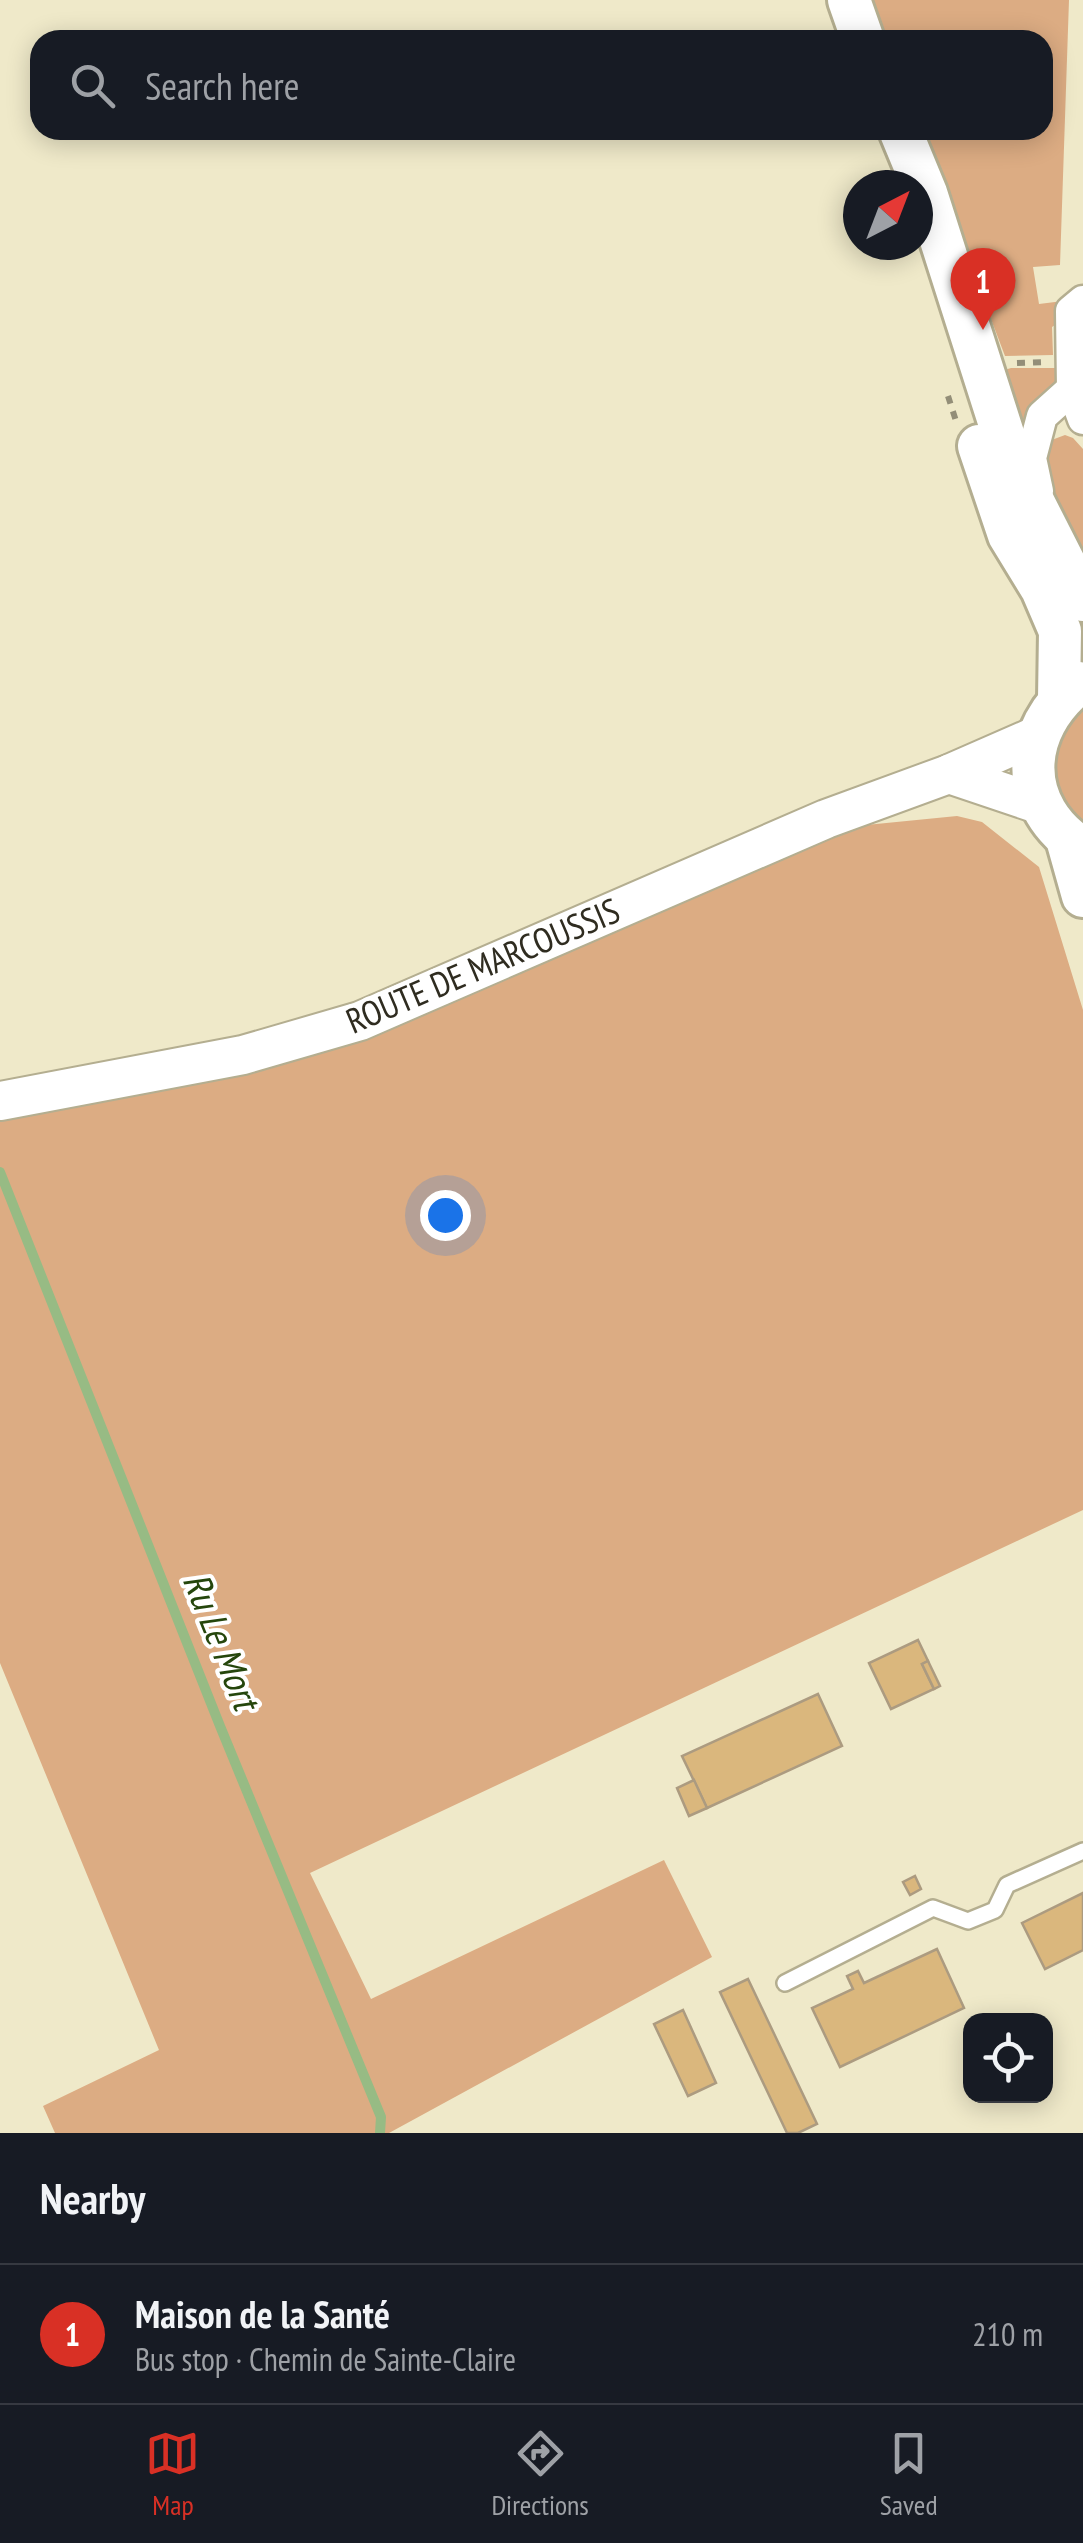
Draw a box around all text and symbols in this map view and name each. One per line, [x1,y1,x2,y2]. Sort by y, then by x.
search box [30,30,1053,140]
icon: search [65,58,120,113]
text: Search here [145,61,299,110]
north arrow [843,170,933,260]
pin: 1 [950,248,1016,330]
street label: ROUTE DE MARCOUSSIS [339,887,626,1043]
your location [420,1190,471,1241]
water label: Ru Le Mort [173,1565,274,1720]
map controls [963,2013,1053,2103]
button: locate [963,2013,1053,2103]
text: Nearby [40,2171,145,2226]
text: Maison de la Santé [135,2289,390,2338]
text: 1 [65,2313,80,2355]
text: 210 m [972,2313,1043,2355]
text: Bus stop · Chemin de Sainte-Claire [135,2338,516,2380]
tab: Map [145,2426,200,2523]
tab: Directions [491,2426,589,2523]
tab: Saved [880,2426,938,2523]

